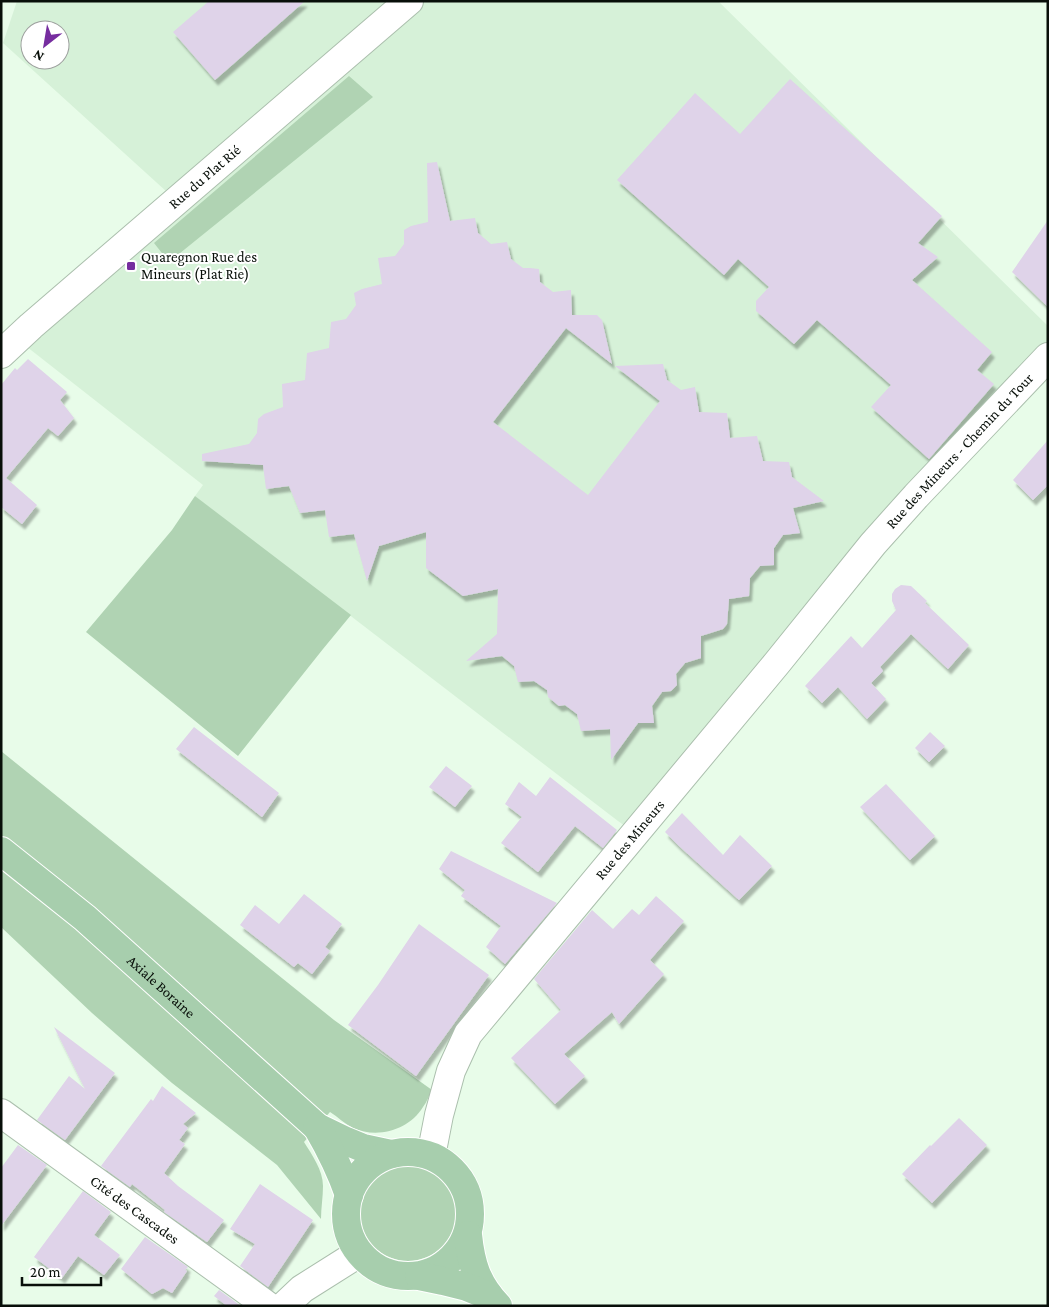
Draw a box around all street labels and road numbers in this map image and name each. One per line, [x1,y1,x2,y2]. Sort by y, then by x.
street label: Rue du Plat Rié [166,141,244,212]
street label: Rue des Mineurs - Chemin du Tour [883,369,1037,532]
street label: Rue des Mineurs [592,796,668,883]
street label: Axiale Boraine [124,952,199,1022]
street label: Cité des Cascades [87,1172,182,1247]

